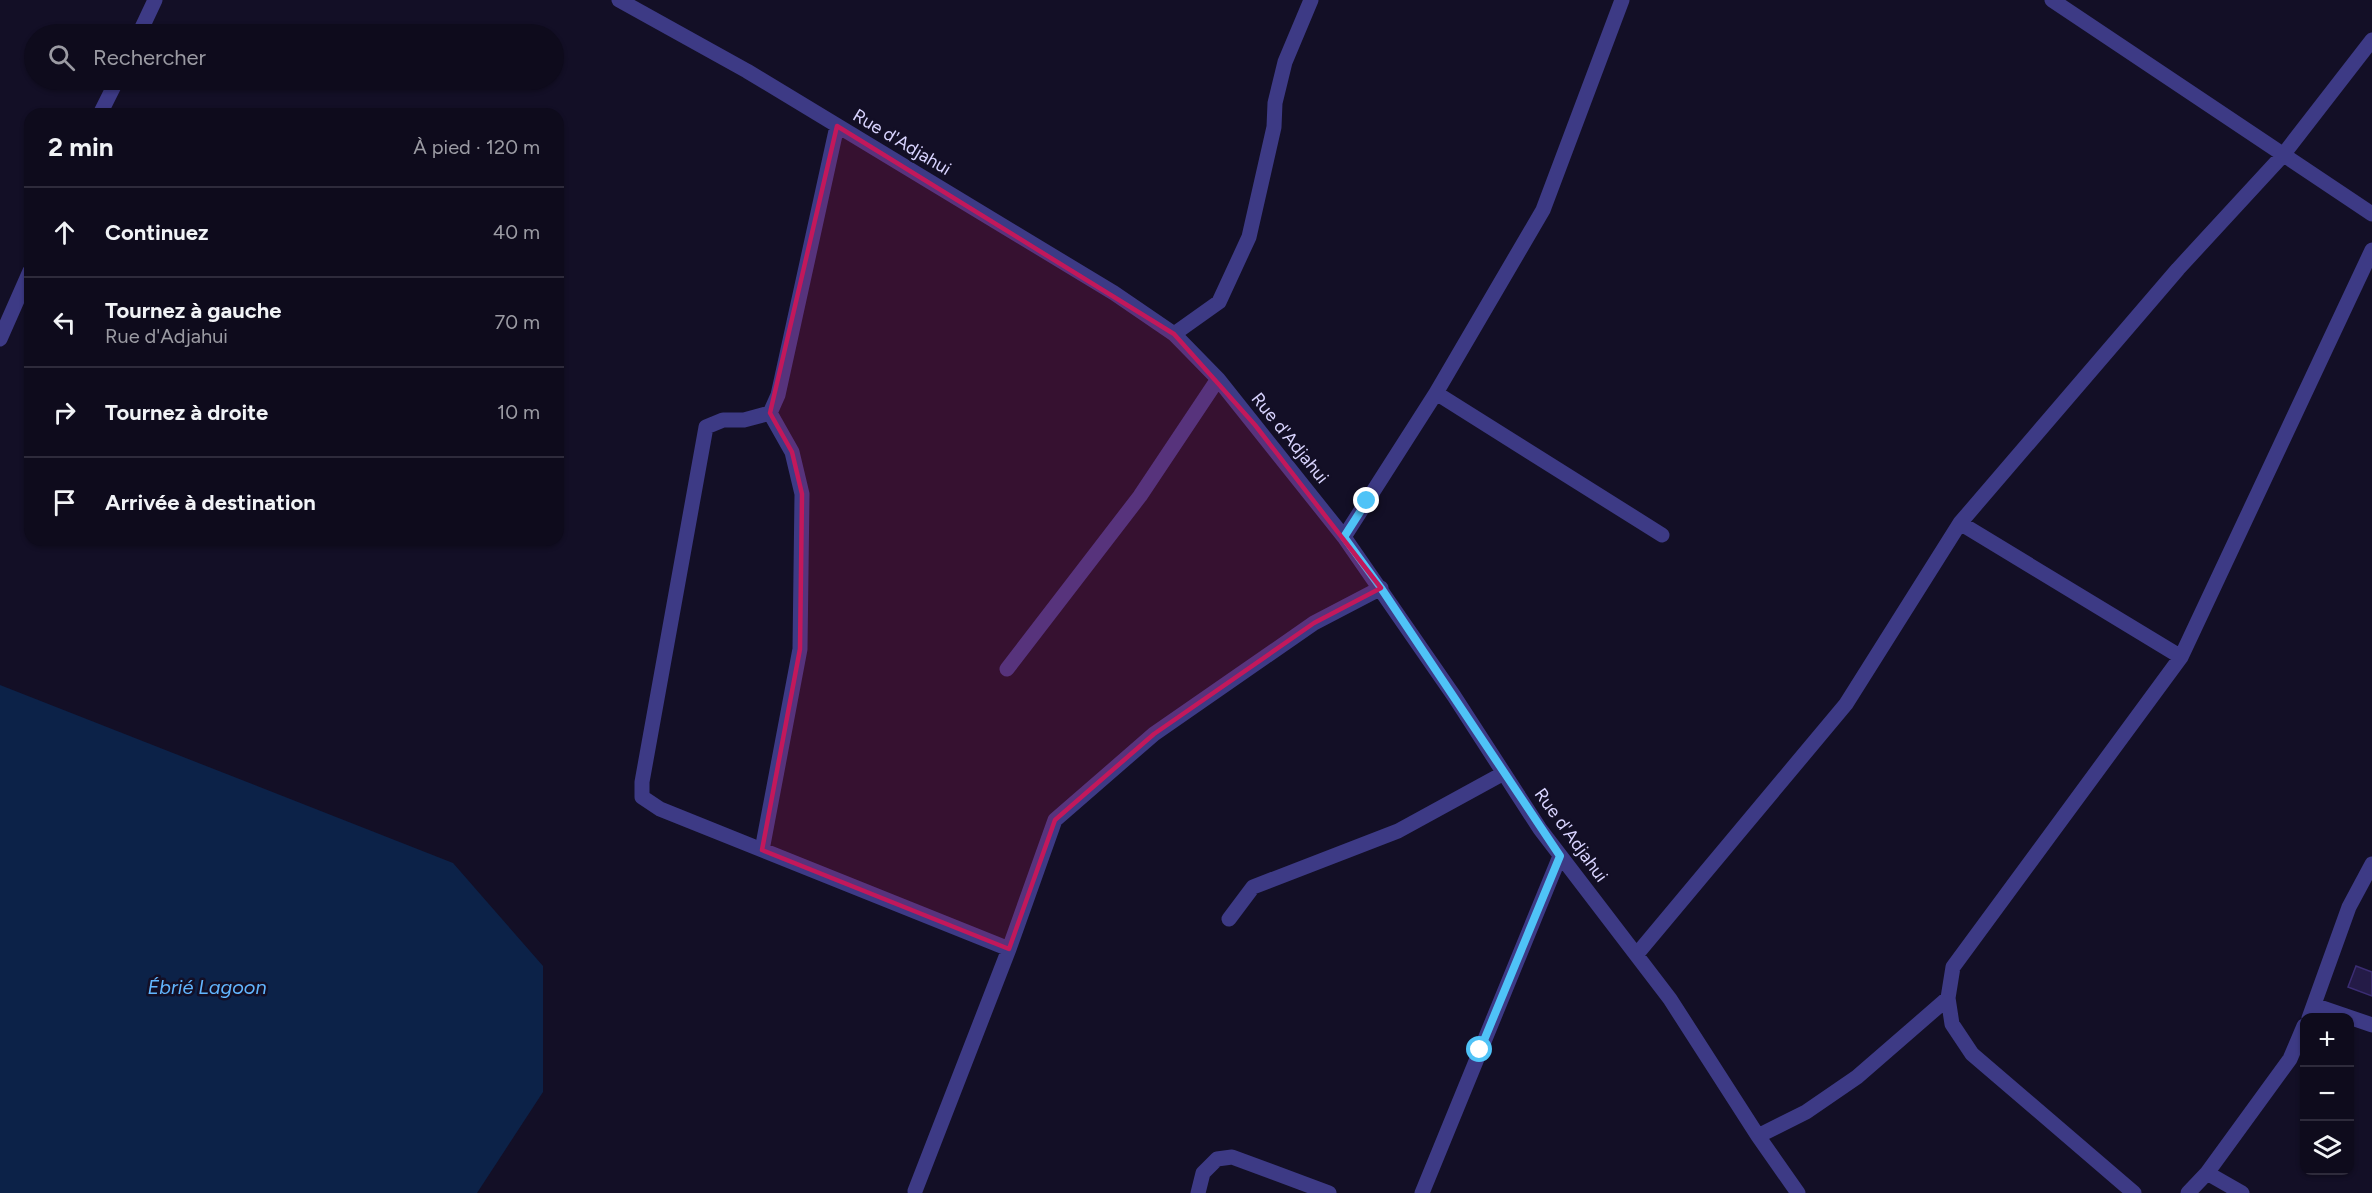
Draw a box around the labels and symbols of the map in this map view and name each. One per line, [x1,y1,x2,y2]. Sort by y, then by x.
street label: Rue d'Adjahui [849,104,955,180]
street label: Rue d'Adjahui [1247,388,1333,488]
route end [1353,487,1379,513]
street label: Rue d'Adjahui [1530,784,1612,886]
water label: Ébrié Lagoon [147,975,267,999]
route start [1466,1036,1492,1062]

